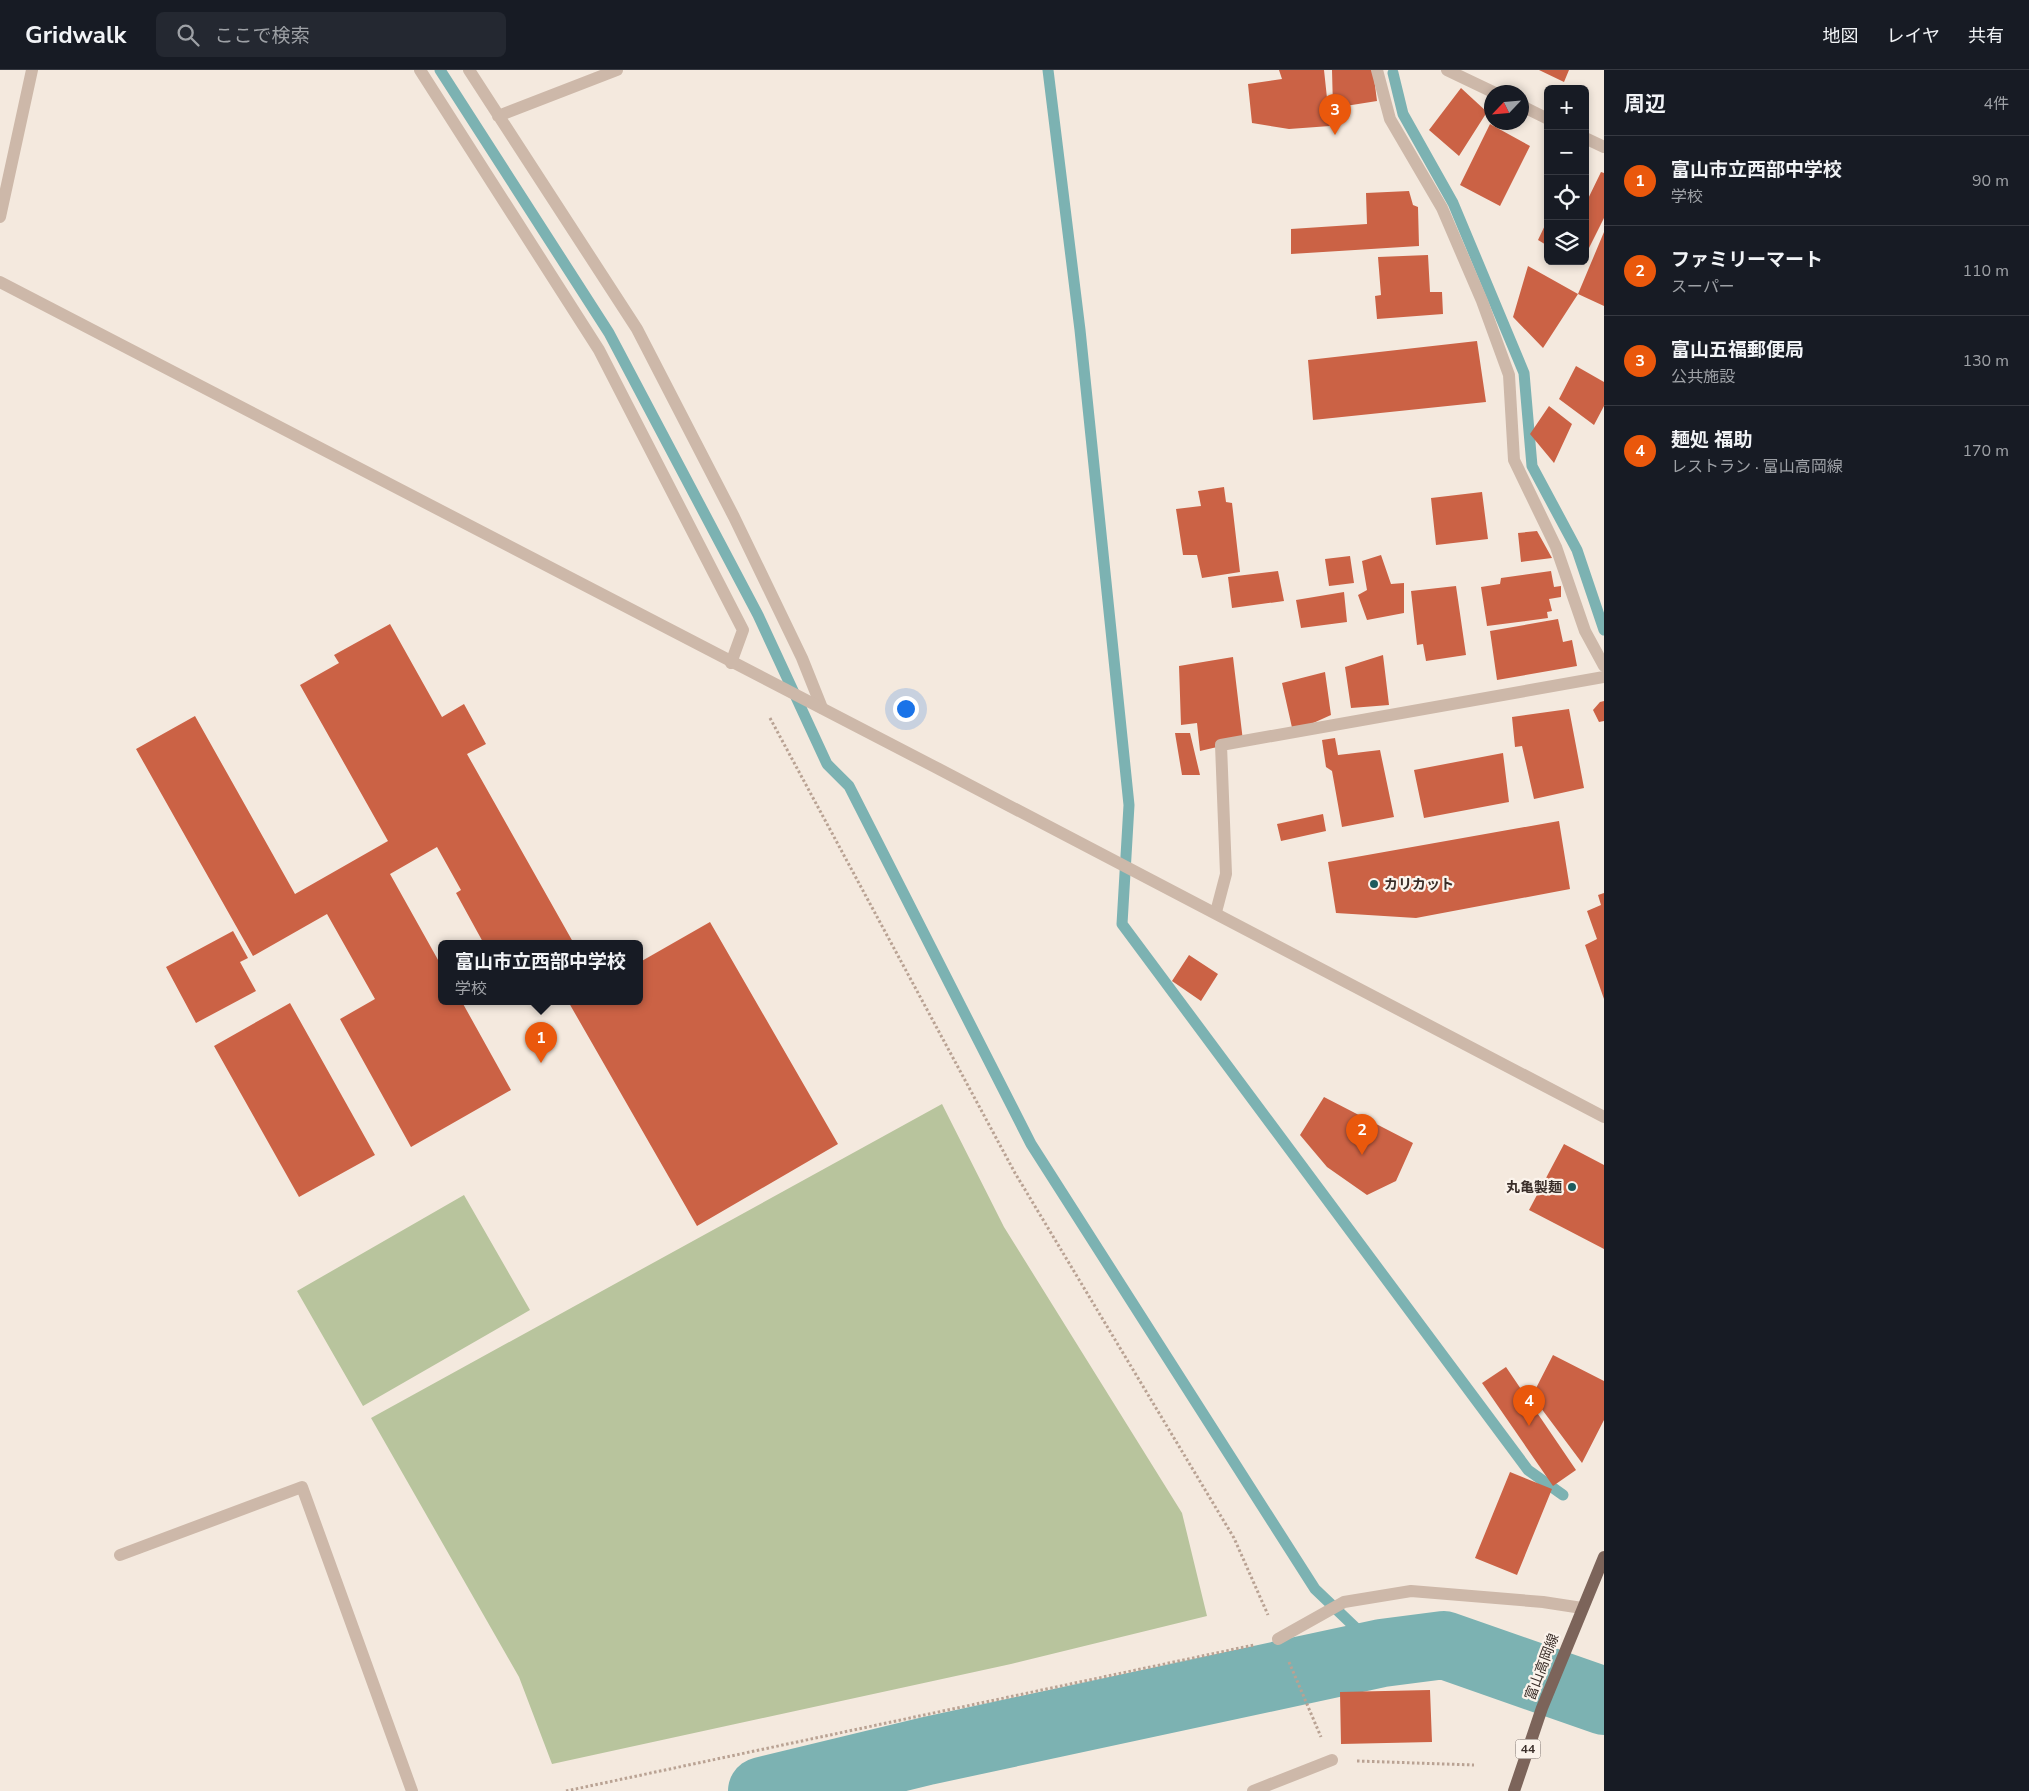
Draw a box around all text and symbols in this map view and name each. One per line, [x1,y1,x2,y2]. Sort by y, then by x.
search box [156,12,506,57]
text: Gridwalk [25,19,126,51]
icon: search [174,21,202,49]
text: ここで検索 [214,23,310,49]
text: 地図 [1823,24,1859,48]
text: レイヤ [1887,24,1940,48]
text: 共有 [1968,24,2004,48]
north arrow [1484,85,1529,130]
map controls [1544,85,1589,265]
button: + [1544,85,1589,130]
text: 周辺 [1624,90,1666,118]
text: 4件 [1983,93,2009,115]
pin: 3 [1319,94,1351,135]
button: − [1544,130,1589,175]
text: 富山市立西部中学校 [1671,157,1842,183]
text: 1 [1635,170,1645,192]
text: 90 m [1972,170,2009,192]
button: locate [1544,175,1589,220]
text: 学校 [1671,186,1703,208]
button: layers [1544,220,1589,265]
text: ファミリーマート [1671,247,1823,273]
text: 2 [1635,260,1645,282]
text: 110 m [1962,260,2009,282]
text: スーパー [1671,276,1735,298]
text: 富山五福郵便局 [1671,337,1804,363]
text: 3 [1635,350,1645,372]
text: 130 m [1962,350,2009,372]
text: 公共施設 [1671,366,1735,388]
text: 麺処 福助 [1671,427,1752,453]
text: 4 [1635,440,1645,462]
text: 170 m [1962,440,2009,462]
text: レストラン · 富山高岡線 [1671,456,1843,478]
your location [893,696,919,722]
place label: カリカット [1384,875,1454,894]
marker: カリカット [1368,878,1380,890]
popup [438,940,643,1005]
text: 富山市立西部中学校 [455,949,626,975]
text: 学校 [455,978,487,1000]
pin: 1 [525,1022,557,1063]
pin: 2 [1346,1114,1378,1155]
place label: 丸亀製麺 [1506,1178,1562,1197]
marker: 丸亀製麺 [1566,1181,1578,1193]
pin: 4 [1513,1385,1545,1426]
street label: 富山高岡線 [1521,1631,1563,1703]
road number: 44 [1516,1740,1540,1758]

